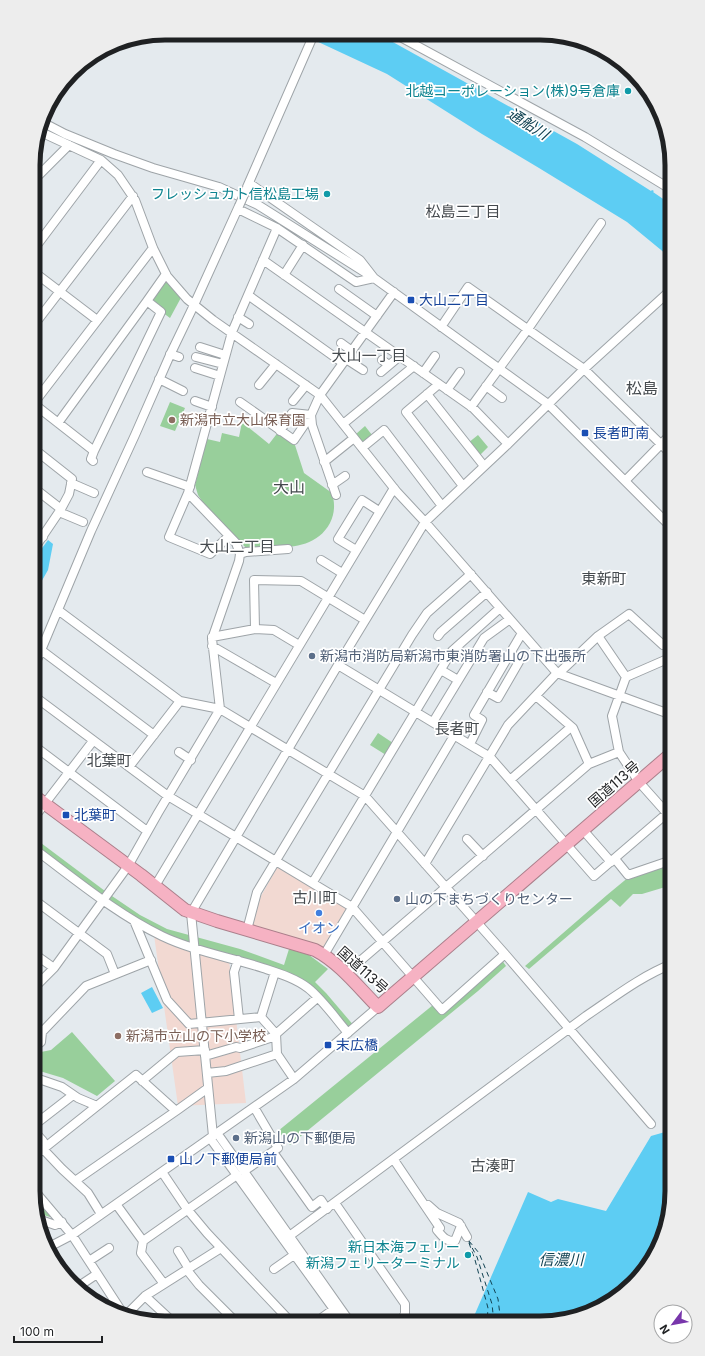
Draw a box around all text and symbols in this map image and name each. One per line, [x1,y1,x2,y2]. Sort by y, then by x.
place label: 北越コーポレーション(株)9号倉庫 [405,82,620,99]
marker: 北越コーポレーション(株)9号倉庫 [623,86,633,96]
water label: 通船川 [504,104,554,145]
place label: フレッシュカト信松島工場 [151,185,319,202]
marker: フレッシュカト信松島工場 [322,189,332,199]
district label: 松島三丁目 [425,202,501,221]
place label: 大山二丁目 [419,291,489,308]
marker: 大山二丁目 [406,295,416,305]
district label: 大山一丁目 [331,346,407,365]
district label: 松島 [626,378,658,398]
place label: 新潟市立大山保育園 [180,411,306,428]
marker: 新潟市立大山保育園 [167,415,177,425]
place label: 長者町南 [593,424,649,441]
marker: 長者町南 [580,428,590,438]
district label: 大山 [273,477,305,497]
district label: 大山二丁目 [199,537,275,556]
district label: 東新町 [581,569,627,588]
place label: 新潟市消防局新潟市東消防署山の下出張所 [320,647,586,664]
marker: 新潟市消防局新潟市東消防署山の下出張所 [307,651,317,661]
district label: 長者町 [434,719,480,738]
district label: 北葉町 [86,751,132,770]
street label: 国道113号 [585,757,643,810]
place label: 北葉町 [74,806,116,823]
marker: 北葉町 [61,810,71,820]
district label: 古川町 [292,888,338,907]
place label: 山の下まちづくりセンター [405,890,573,907]
marker: 山の下まちづくりセンター [392,894,402,904]
marker: イオン [314,908,324,918]
place label: イオン [298,919,340,936]
street label: 国道113号 [335,943,392,997]
place label: 新潟市立山の下小学校 [126,1027,266,1044]
marker: 新潟市立山の下小学校 [113,1031,123,1041]
place label: 末広橋 [336,1036,378,1053]
marker: 末広橋 [323,1040,333,1050]
place label: 新潟山の下郵便局 [244,1129,356,1146]
marker: 新潟山の下郵便局 [231,1133,241,1143]
place label: 山ノ下郵便局前 [179,1150,277,1167]
marker: 山ノ下郵便局前 [166,1154,176,1164]
district label: 古湊町 [470,1156,516,1175]
place label: 新日本海フェリー 新潟フェリーターミナル [306,1238,460,1271]
marker: 新日本海フェリー 新潟フェリーターミナル [463,1250,473,1260]
water label: 信濃川 [538,1250,585,1269]
north arrow [653,1304,693,1344]
scale bar [14,1318,102,1344]
text: N [656,1322,673,1337]
text: 100 m [20,1324,54,1339]

